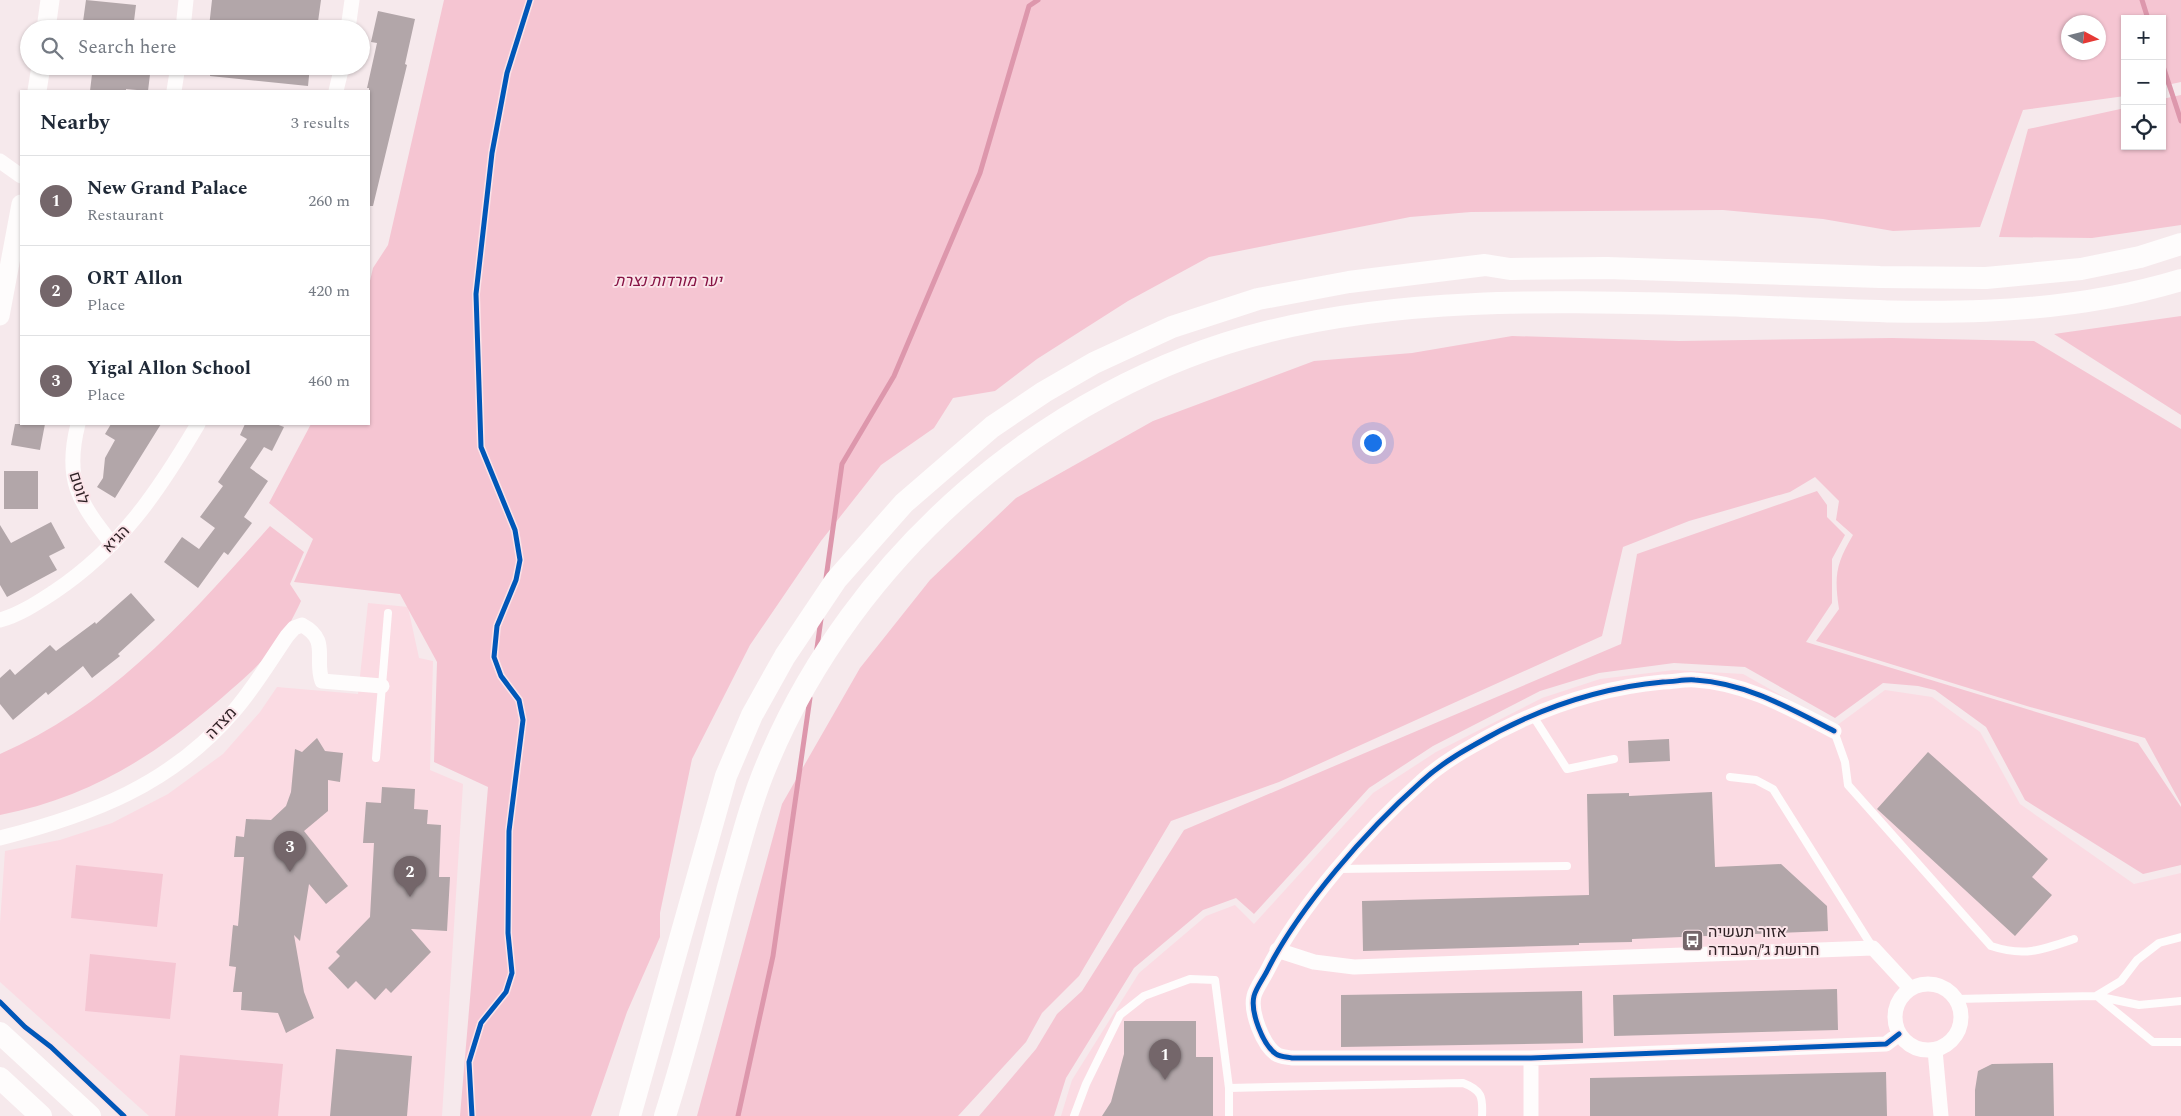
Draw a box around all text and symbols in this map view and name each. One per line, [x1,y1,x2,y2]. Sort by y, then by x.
north arrow [2061,15,2106,60]
map controls [2121,15,2166,150]
button: + [2121,15,2166,60]
search box [20,20,370,75]
text: Search here [78,33,177,62]
icon: search [38,34,66,62]
button: − [2121,60,2166,105]
button: locate [2121,105,2166,150]
text: Nearby [40,107,110,139]
text: 3 results [291,111,350,135]
text: New Grand Palace [87,174,247,203]
text: 1 [52,189,60,213]
text: 260 m [308,189,350,213]
text: Restaurant [87,203,164,227]
text: ORT Allon [87,264,183,293]
park label: יער מורדות נצרת [614,269,723,293]
text: 2 [52,279,60,303]
text: 420 m [308,279,350,303]
text: Place [87,293,125,317]
text: Yigal Allon School [87,354,251,383]
text: 3 [52,369,60,393]
text: 460 m [308,369,350,393]
text: Place [87,383,125,407]
your location [1360,430,1386,456]
street label: לוטם [62,469,96,507]
street label: הגיא [97,520,135,558]
street label: מצדה [200,701,242,745]
pin: 3 [274,831,306,872]
pin: 2 [394,856,426,897]
place label: אזור תעשיה חרושת ג׳/העבודה [1708,920,1819,962]
bus stop icon: אזור תעשיה חרושת ג׳/העבודה [1680,929,1704,953]
pin: 1 [1149,1039,1181,1080]

